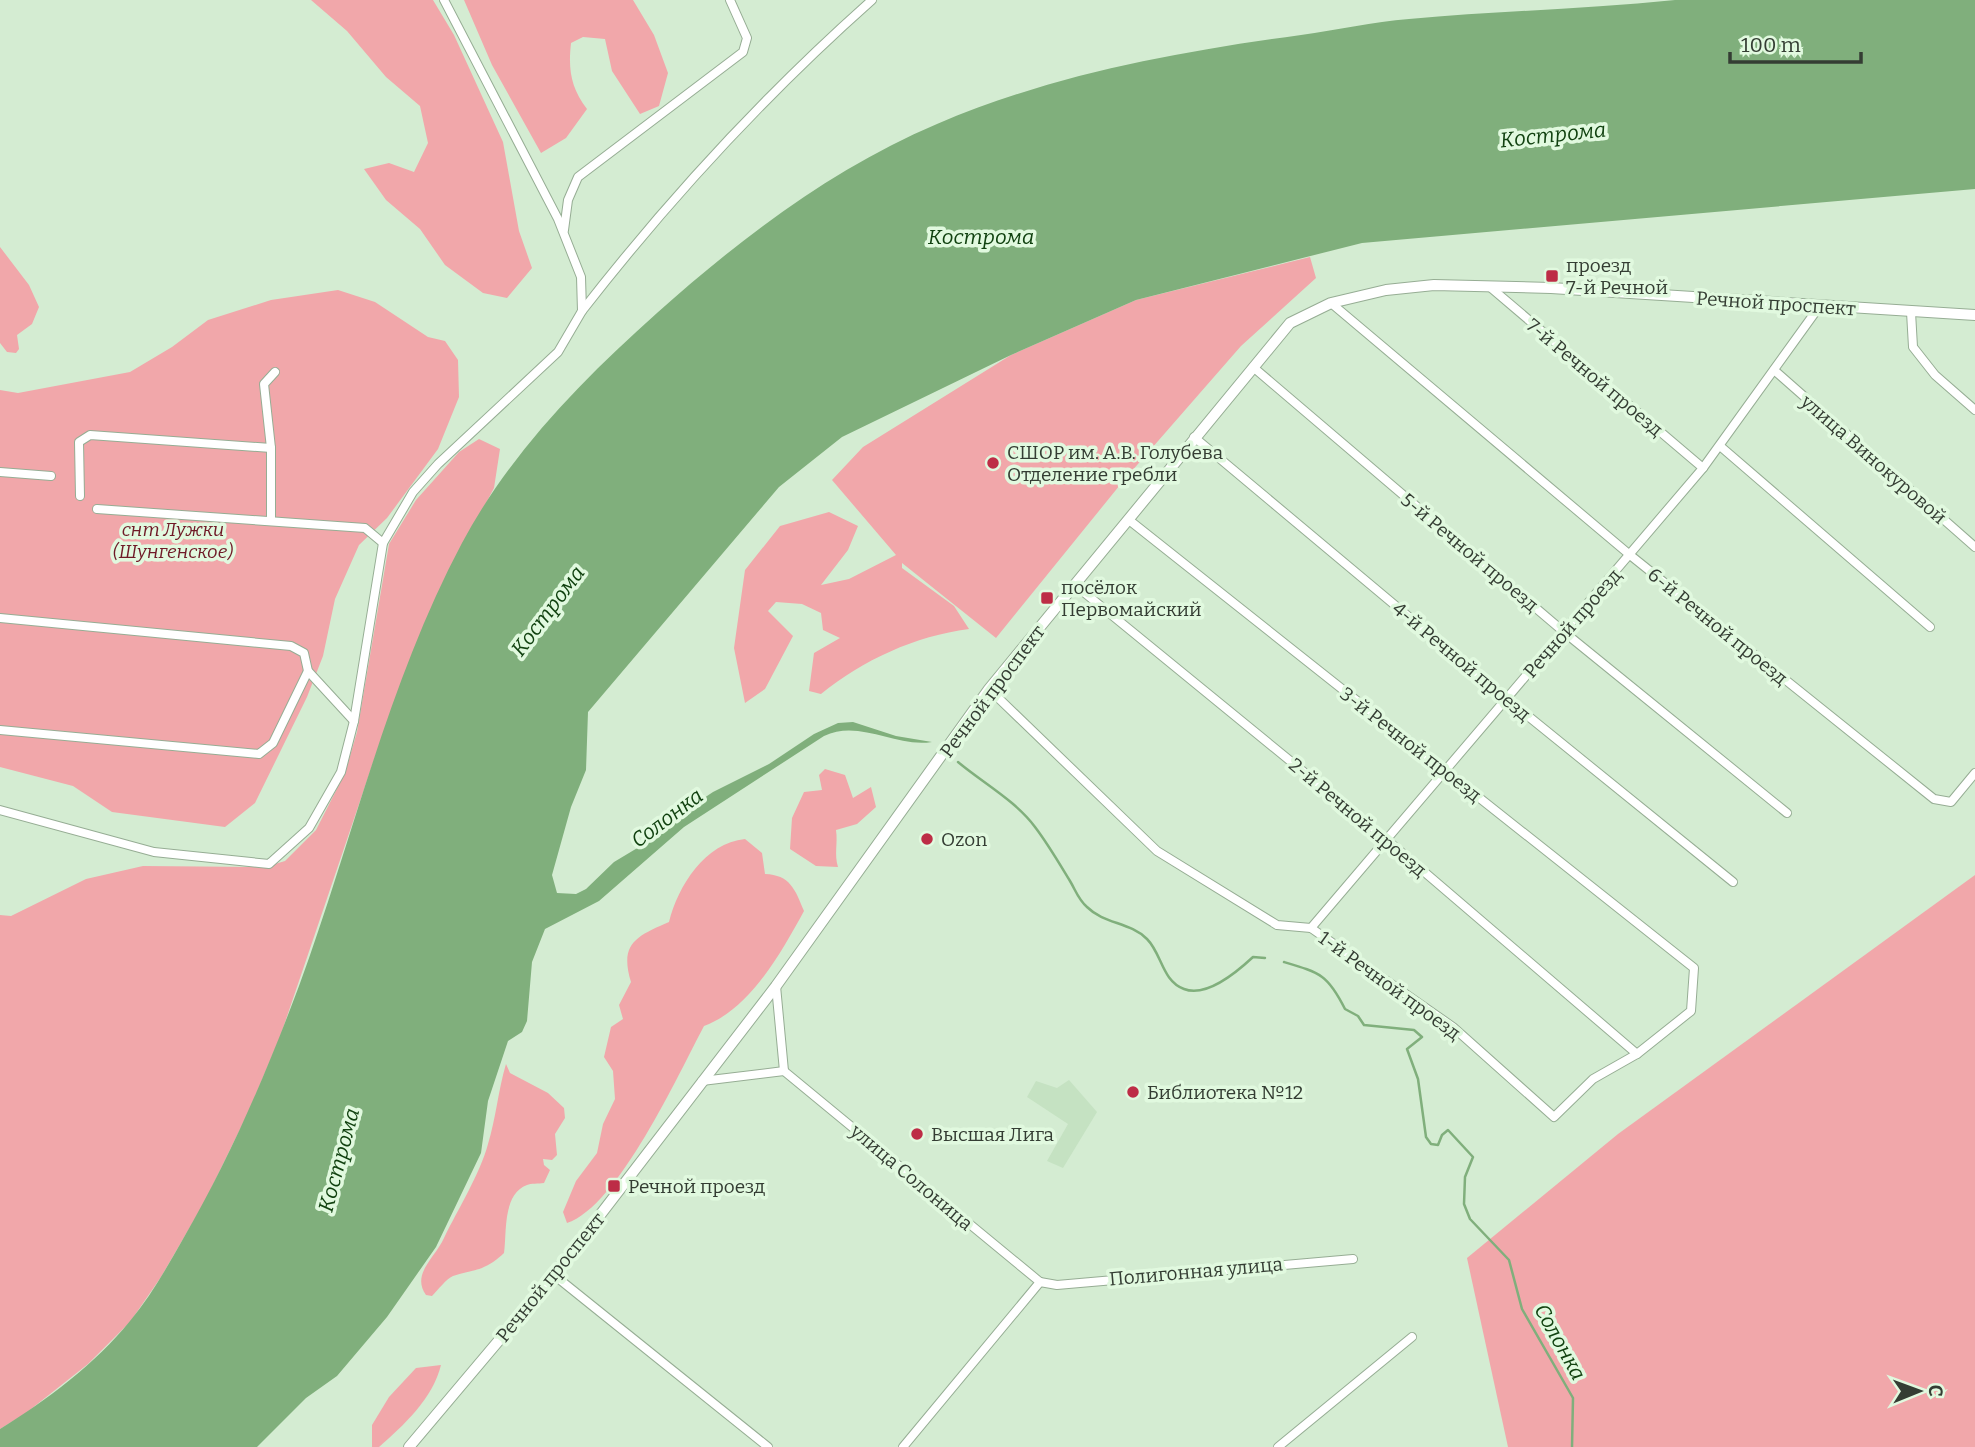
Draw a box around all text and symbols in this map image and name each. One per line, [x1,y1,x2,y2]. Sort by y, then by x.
scale bar [1730,21,1861,65]
text: 100 m [1741,32,1801,58]
water label: Кострома [1499,117,1607,153]
water label: Кострома [928,224,1034,250]
place label: проезд 7-й Речной [1566,254,1668,299]
marker: проезд 7-й Речной [1544,268,1560,284]
street label: Речной проспект [1695,286,1857,321]
street label: 7-й Речной проезд [1522,314,1668,442]
street label: улица Винокуровой [1796,389,1951,529]
place label: СШОР им. А.В. Голубева Отделение гребли [1007,441,1224,486]
marker: СШОР им. А.В. Голубева Отделение гребли [985,455,1001,471]
street label: 5-й Речной проезд [1396,488,1544,617]
park label: снт Лужки (Шунгенское) [113,518,233,563]
water label: Кострома [506,561,590,661]
street label: 6-й Речной проезд [1643,563,1793,690]
street label: Речной проезд [1519,564,1626,683]
place label: посёлок Первомайский [1061,576,1202,621]
marker: посёлок Первомайский [1039,590,1055,606]
street label: 4-й Речной проезд [1388,597,1536,726]
street label: Речной проспект [935,620,1050,762]
street label: 3-й Речной проезд [1335,682,1486,807]
street label: 2-й Речной проезд [1284,753,1432,882]
water label: Солонка [626,783,708,853]
place label: Ozon [941,828,987,851]
marker: Ozon [919,831,935,847]
street label: 1-й Речной проезд [1314,926,1466,1045]
place label: Библиотека №12 [1147,1081,1303,1104]
marker: Библиотека №12 [1125,1084,1141,1100]
water label: Кострома [313,1105,365,1215]
street label: улица Солоница [845,1119,978,1236]
place label: Высшая Лига [931,1123,1054,1146]
marker: Высшая Лига [909,1126,925,1142]
place label: Речной проезд [628,1175,766,1198]
marker: Речной проезд [606,1178,622,1194]
street label: Речной проспект [491,1208,610,1347]
street label: Полигонная улица [1108,1252,1284,1291]
water label: Солонка [1528,1299,1592,1385]
north arrow [1884,1356,1954,1426]
text: С [1924,1385,1947,1397]

